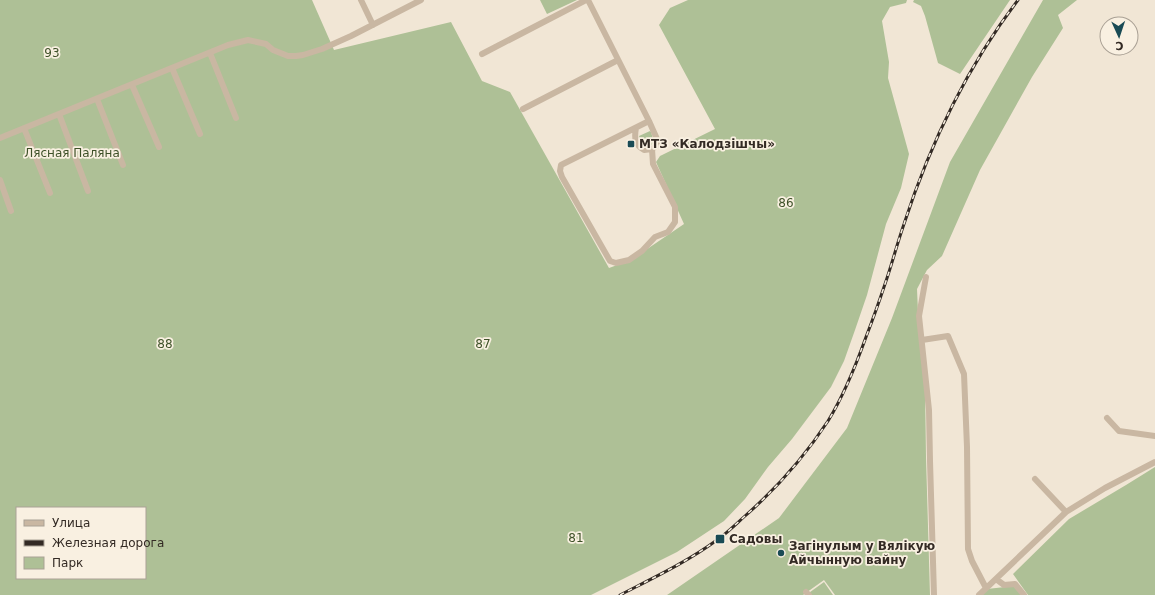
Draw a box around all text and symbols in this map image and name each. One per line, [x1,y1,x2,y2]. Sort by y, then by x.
north arrow [1099,16,1139,56]
text: С [1115,39,1124,52]
park label: 93 [44,46,60,60]
place label: МТЗ «Калодзішчы» [639,137,775,151]
marker: МТЗ «Калодзішчы» [626,139,636,149]
park label: Лясная Паляна [24,146,120,160]
park label: 86 [778,196,794,210]
park label: 88 [157,337,173,351]
park label: 87 [475,337,491,351]
legend [16,507,146,579]
text: Улица [52,516,90,530]
park label: 81 [568,531,584,545]
place label: Садовы [729,532,782,546]
marker: Садовы [714,533,726,545]
text: Железная дорога [52,536,164,550]
place label: Загінулым у Вялікую Айчынную вайну [789,539,935,567]
marker: Загінулым у Вялікую Айчынную вайну [776,548,786,558]
text: Парк [52,556,83,570]

